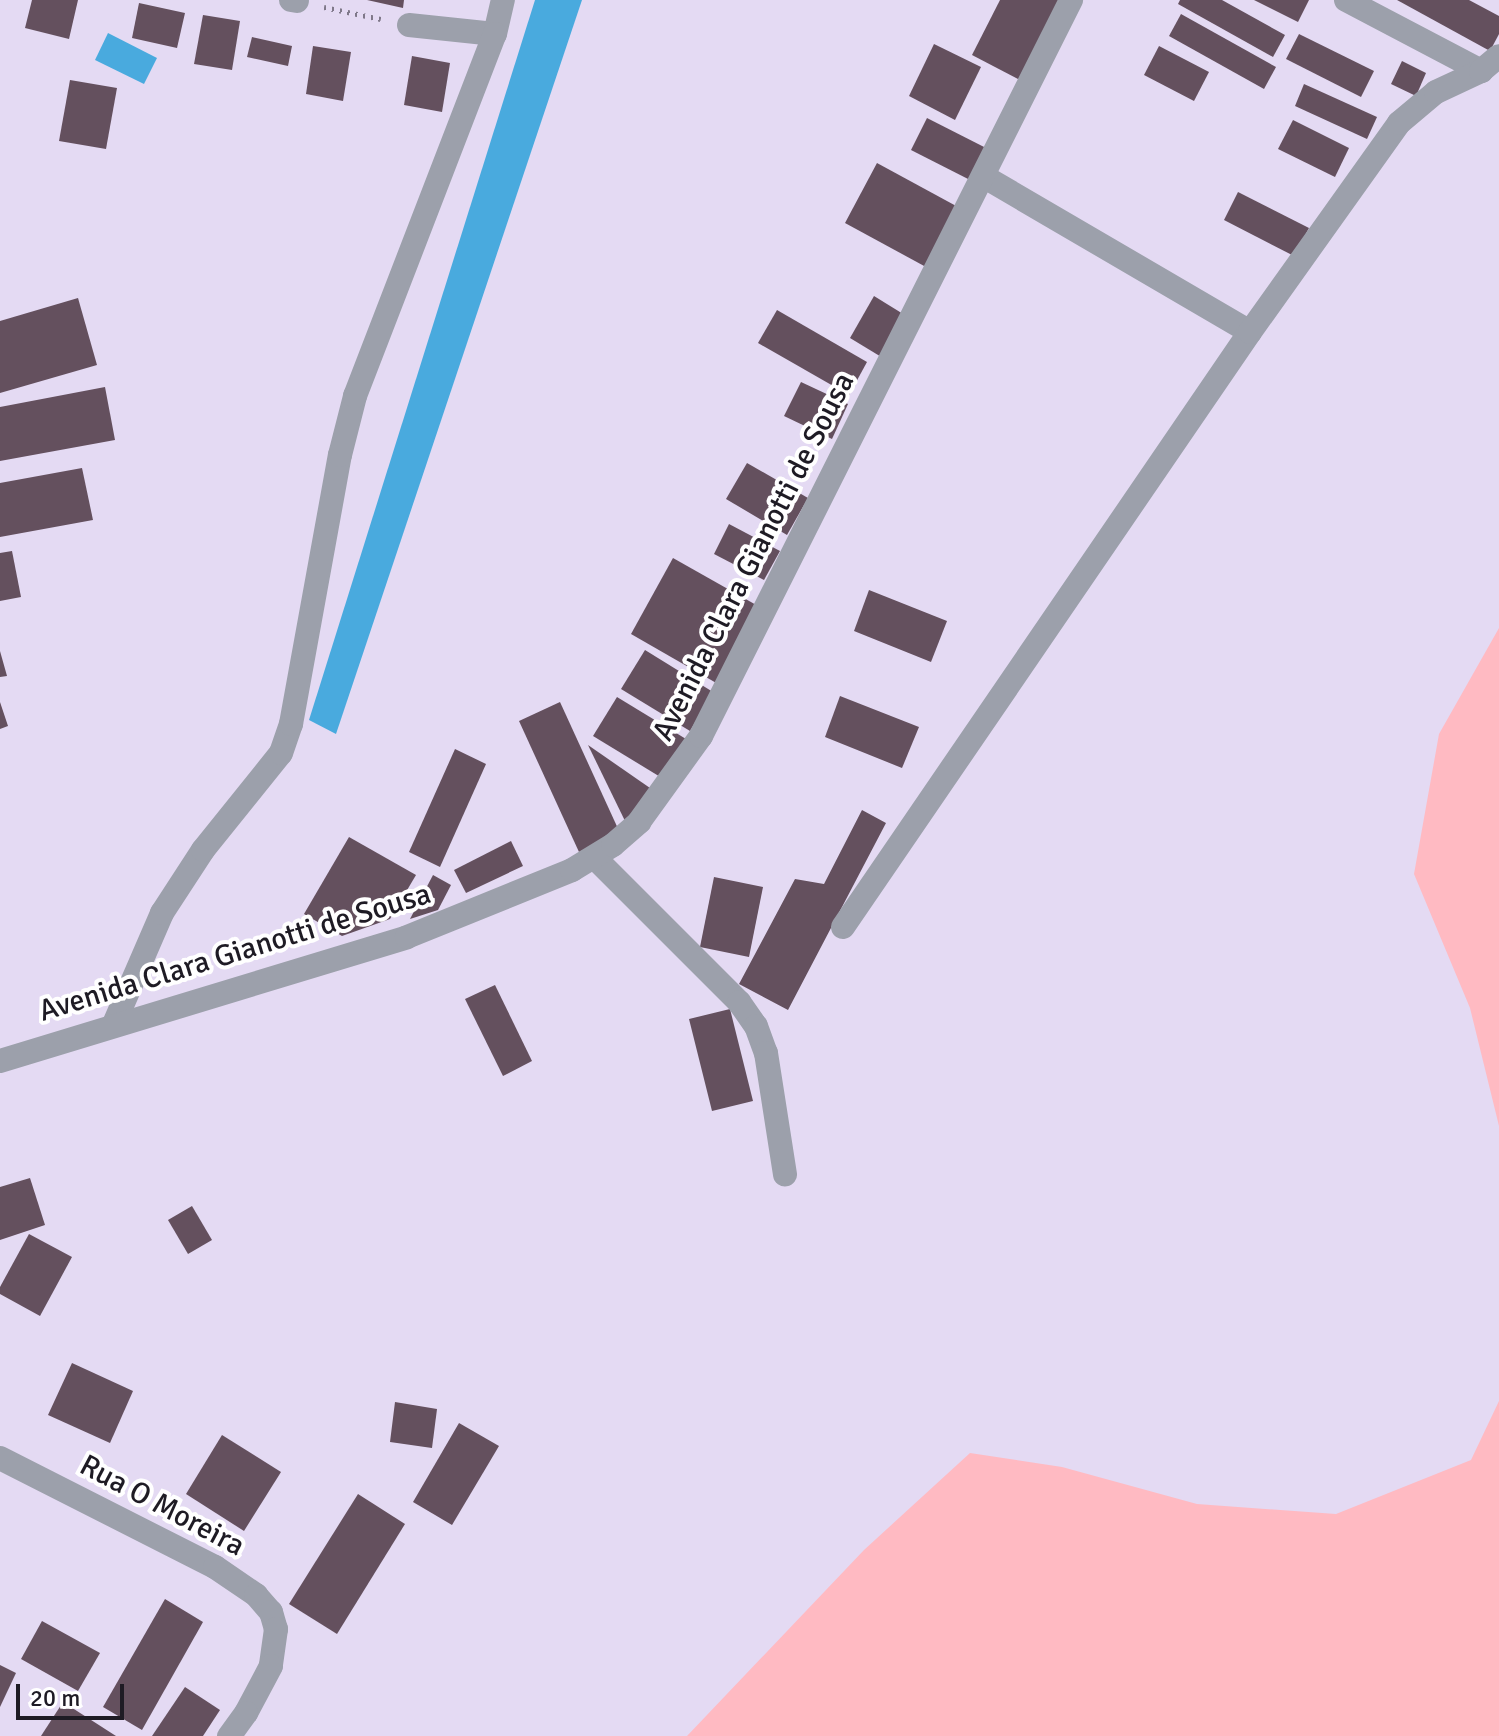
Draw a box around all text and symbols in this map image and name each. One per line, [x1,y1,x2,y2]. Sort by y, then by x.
street label: Avenida Clara Gianotti de Sousa [645,367,863,747]
street label: Avenida Clara Gianotti de Sousa [35,876,435,1030]
street label: Rua O Moreira [73,1448,251,1564]
scale bar [20,1668,128,1718]
text: 20 m [30,1683,80,1713]

